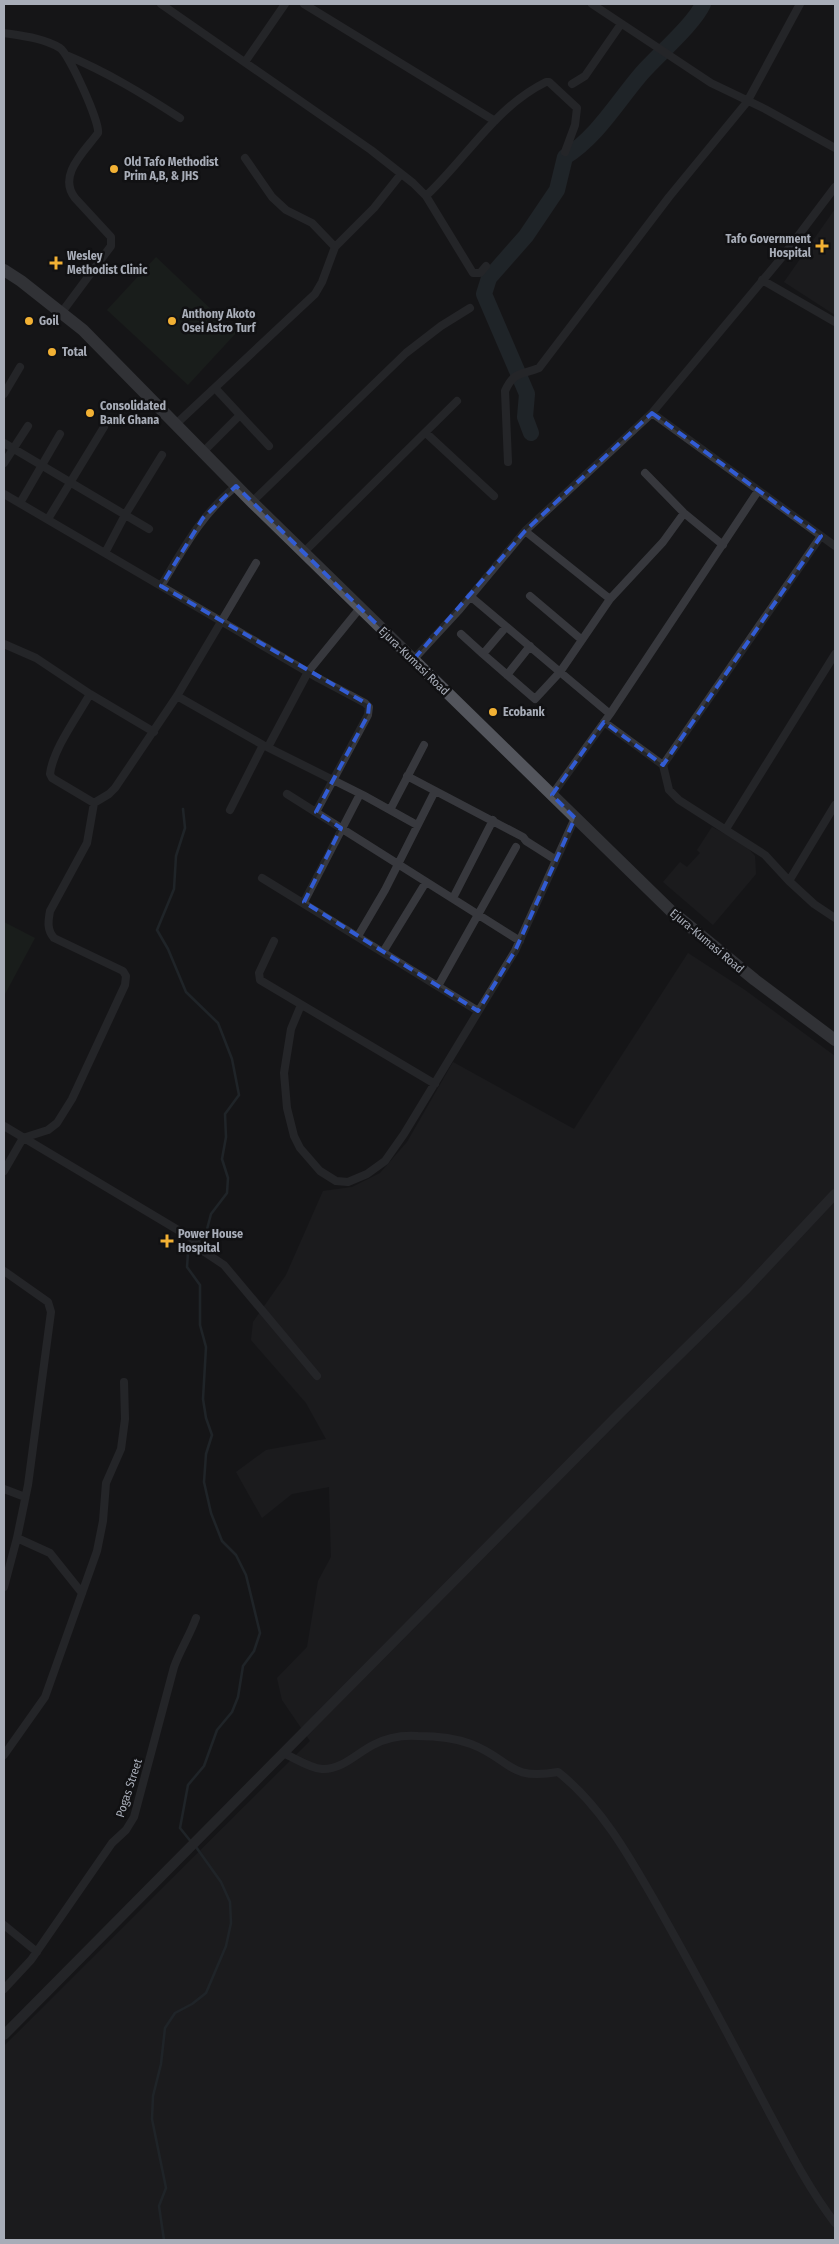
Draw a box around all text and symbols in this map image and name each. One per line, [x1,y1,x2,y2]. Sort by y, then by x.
place label: Old Tafo Methodist Prim A,B, & JHS [124,155,219,183]
marker: Old Tafo Methodist Prim A,B, & JHS [108,163,120,175]
place label: Tafo Government Hospital [726,232,812,260]
marker: Tafo Government Hospital [815,239,829,253]
place label: Wesley Methodist Clinic [67,249,148,277]
marker: Wesley Methodist Clinic [49,256,63,270]
place label: Anthony Akoto Osei Astro Turf [181,307,256,335]
place label: Goil [39,314,60,328]
marker: Goil [23,315,35,327]
marker: Anthony Akoto Osei Astro Turf [166,315,178,327]
place label: Total [62,345,88,359]
marker: Total [46,346,58,358]
place label: Consolidated Bank Ghana [100,399,166,427]
marker: Consolidated Bank Ghana [84,407,96,419]
street label: Ejura-Kumasi Road [376,624,452,698]
place label: Ecobank [503,705,546,719]
marker: Ecobank [487,706,499,718]
street label: Ejura-Kumasi Road [667,906,747,976]
place label: Power House Hospital [178,1227,243,1255]
marker: Power House Hospital [160,1234,174,1248]
street label: Pogas Street [113,1757,145,1819]

